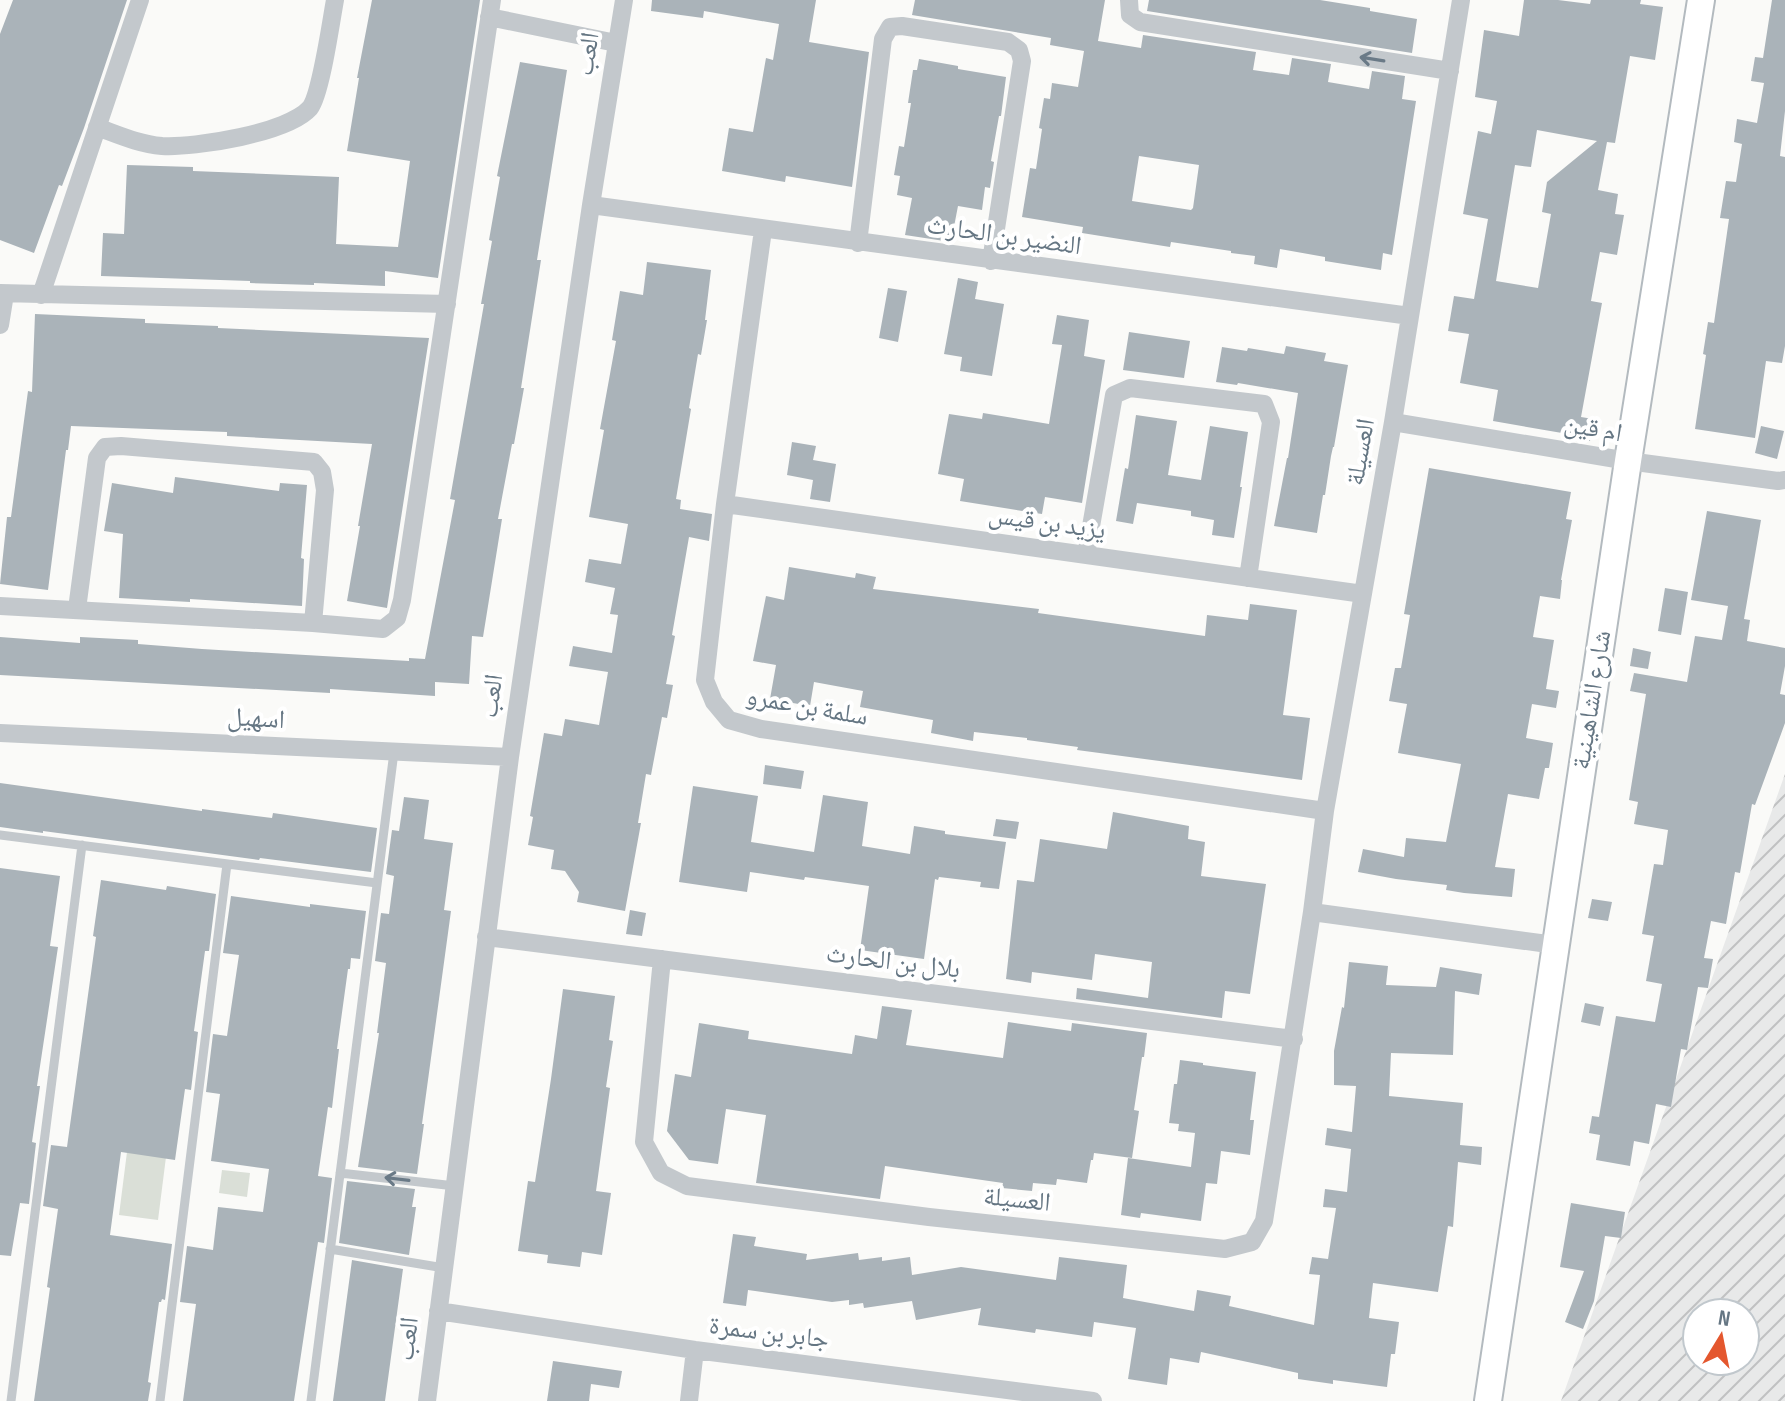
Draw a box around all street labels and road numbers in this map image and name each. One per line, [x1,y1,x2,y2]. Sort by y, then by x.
street label: العب [569,30,607,78]
street label: النضير بن الحارث [925,210,1083,262]
street label: ام قين [1561,409,1625,450]
street label: العسيلة [1340,416,1382,488]
street label: يزيد بن قيس [986,499,1108,547]
street label: شارع الشاهينية [1566,628,1618,772]
street label: العب [474,672,510,720]
street label: سلمة بن عمرو [744,681,870,733]
street label: اسهيل [226,702,286,736]
street label: بلال بن الحارث [824,938,962,986]
street label: العسيلة [982,1181,1052,1219]
street label: جابر بن سمرة [707,1310,831,1356]
street label: العب [390,1315,426,1363]

